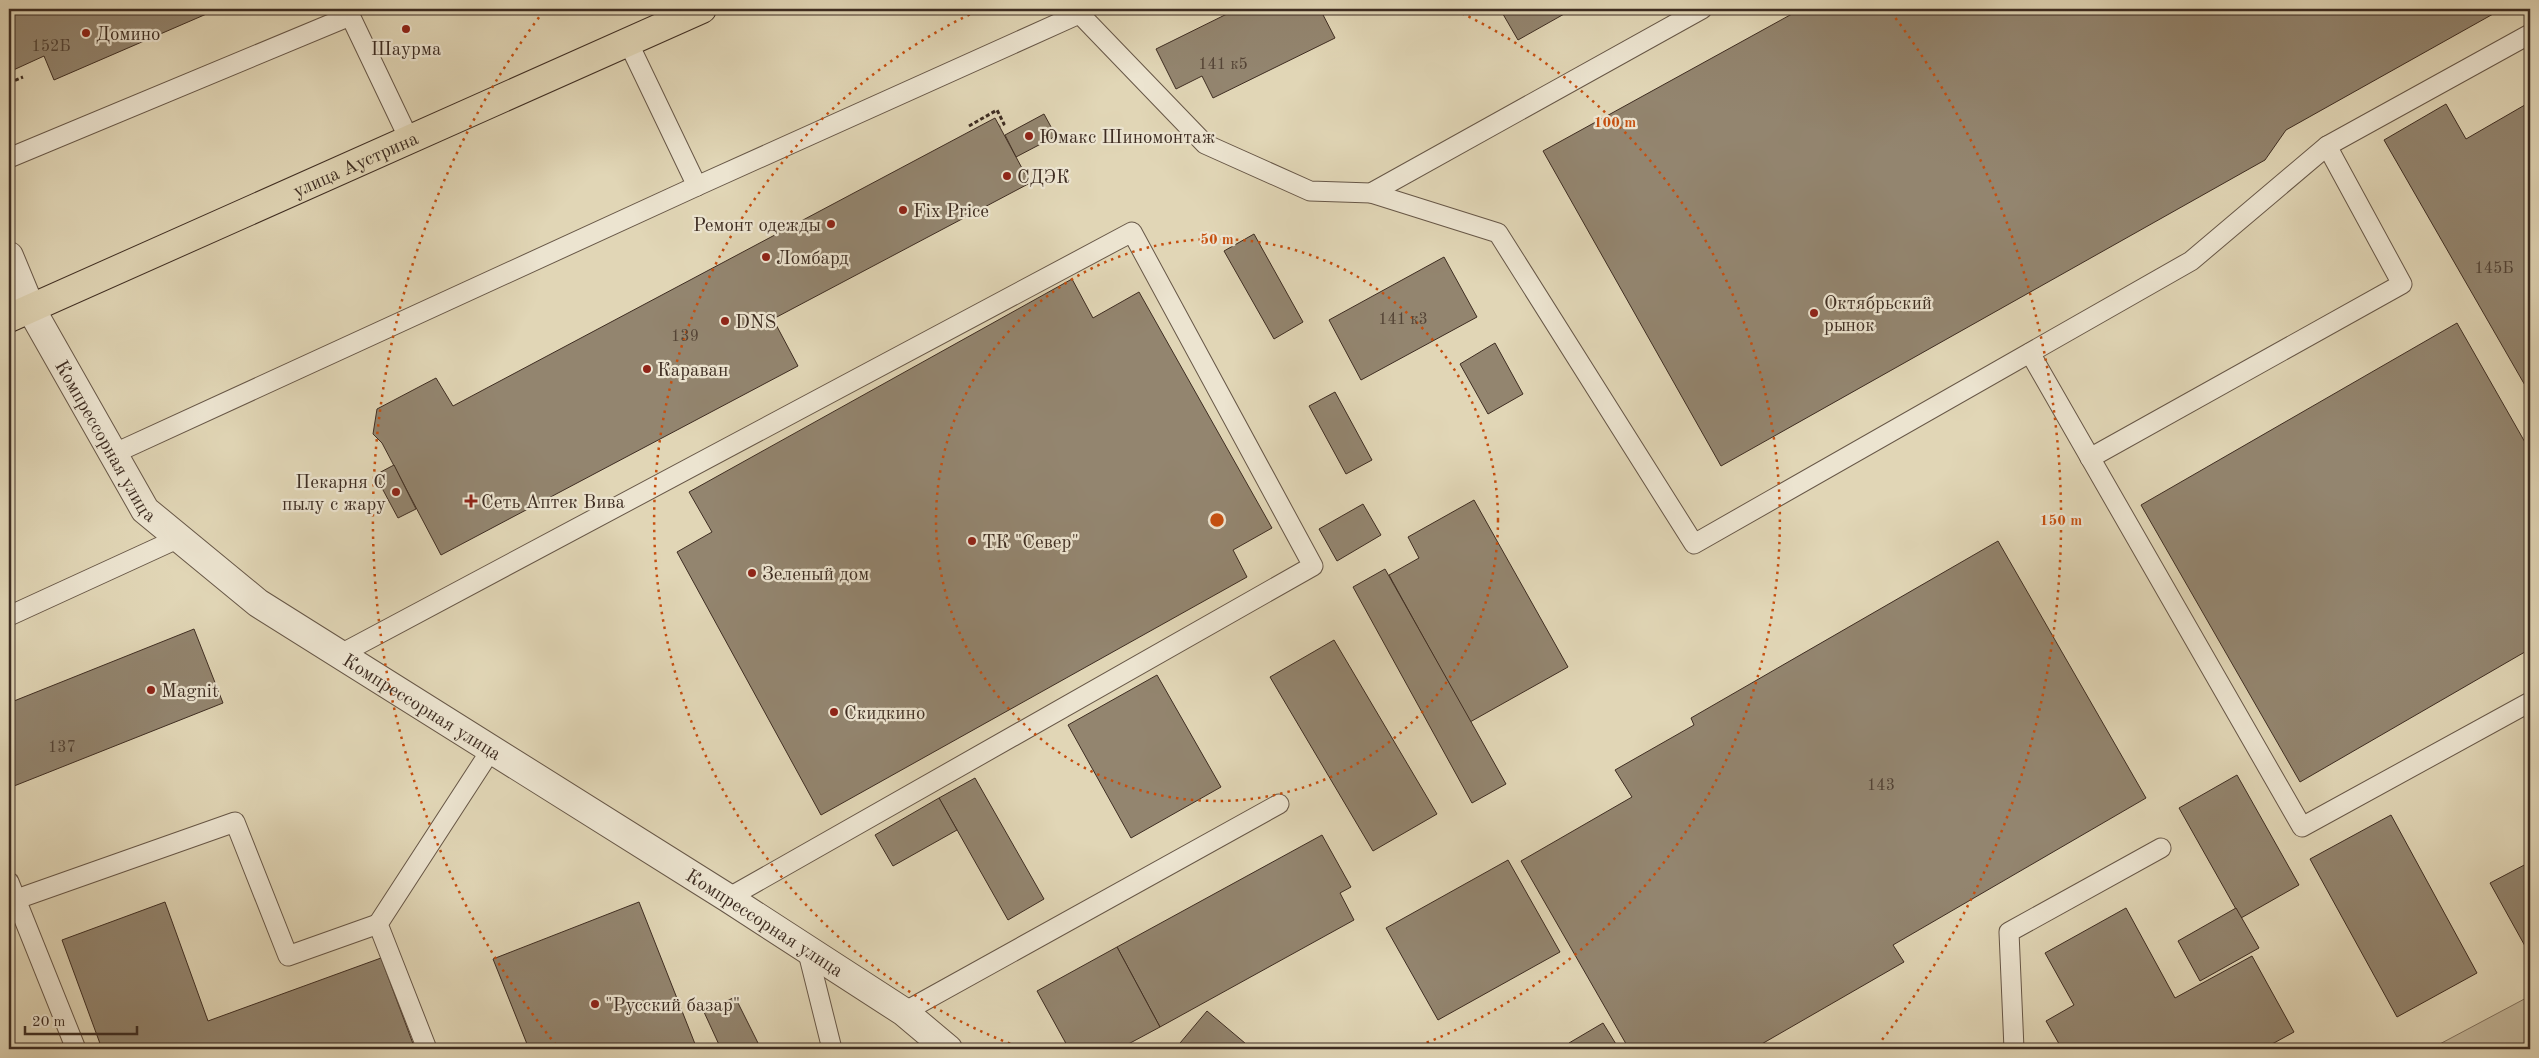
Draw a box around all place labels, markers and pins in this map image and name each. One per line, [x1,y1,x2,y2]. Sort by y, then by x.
marker: Шаурма [400,23,412,35]
place label: Домино [96,26,161,45]
marker: Домино [80,27,92,39]
place label: Шаурма [371,41,442,60]
place label: Юмакс Шиномонтаж [1039,129,1216,148]
marker: Юмакс Шиномонтаж [1023,130,1035,142]
place label: СДЭК [1017,169,1070,188]
marker: СДЭК [1001,170,1013,182]
place label: Fix Price [913,203,989,222]
marker: Fix Price [897,204,909,216]
place label: Ремонт одежды [693,217,821,236]
marker: Ремонт одежды [825,218,837,230]
place label: Ломбард [776,250,849,269]
marker: Ломбард [760,251,772,263]
place label: Октябрьский рынок [1824,295,1932,336]
marker: Октябрьский рынок [1808,307,1820,319]
place label: DNS [735,314,776,333]
marker: DNS [719,315,731,327]
place label: Караван [657,362,728,381]
marker: Караван [641,363,653,375]
place label: Пекарня С пылу с жару [282,474,386,515]
marker: Пекарня С пылу с жару [390,486,402,498]
place label: Сеть Аптек Вива [481,494,626,513]
marker: Сеть Аптек Вива [465,495,477,507]
centre of rings [1208,511,1226,529]
place label: ТК "Север" [982,534,1079,553]
marker: ТК "Север" [966,535,978,547]
place label: Зеленый дом [762,566,869,585]
marker: Зеленый дом [746,567,758,579]
place label: Magnit [161,683,219,702]
marker: Magnit [145,684,157,696]
place label: Скидкино [844,705,925,724]
marker: Скидкино [828,706,840,718]
place label: "Русский базар" [605,997,740,1016]
marker: "Русский базар" [589,998,601,1010]

